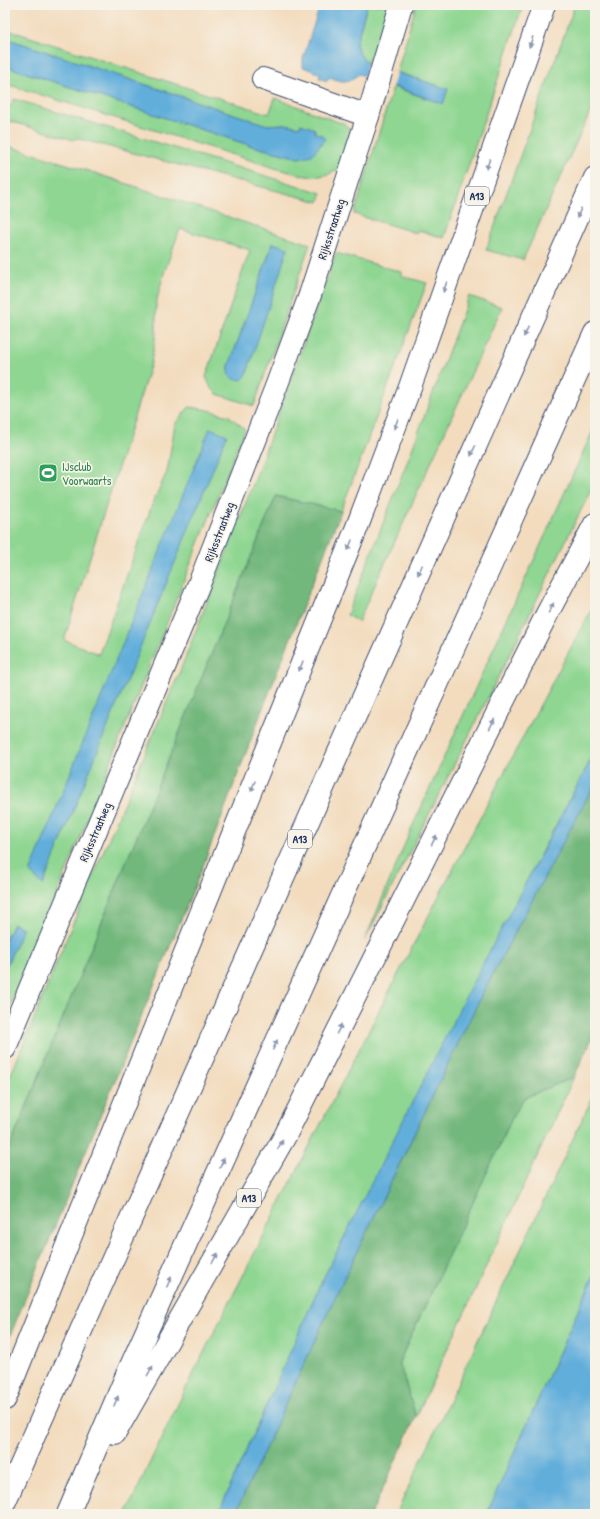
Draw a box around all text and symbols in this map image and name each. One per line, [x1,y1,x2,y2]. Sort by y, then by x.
one-way arrow [528,36,534,48]
one-way arrow [485,159,491,171]
road number: A13 [465,187,489,205]
street label: Rijksstraatweg [313,196,349,262]
one-way arrow [576,208,582,219]
one-way arrow [442,282,448,294]
one-way arrow [523,326,529,338]
one-way arrow [393,418,399,430]
one-way arrow [470,445,476,456]
place label: IJsclub Voorwaarts [62,458,112,489]
sports icon: IJsclub Voorwaarts [37,462,59,484]
street label: Rijksstraatweg [200,499,238,565]
one-way arrow [347,540,353,551]
one-way arrow [417,564,423,575]
one-way arrow [547,602,554,614]
one-way arrow [298,660,304,672]
one-way arrow [489,718,495,730]
one-way arrow [249,781,255,793]
street label: Rijksstraatweg [75,800,115,864]
road number: A13 [288,830,312,848]
one-way arrow [431,835,437,846]
one-way arrow [336,1024,342,1035]
one-way arrow [272,1039,279,1051]
one-way arrow [276,1139,283,1151]
one-way arrow [219,1158,225,1169]
road number: A13 [237,1189,261,1207]
one-way arrow [212,1252,219,1264]
one-way arrow [165,1276,172,1288]
one-way arrow [147,1365,154,1377]
one-way arrow [113,1394,119,1406]

